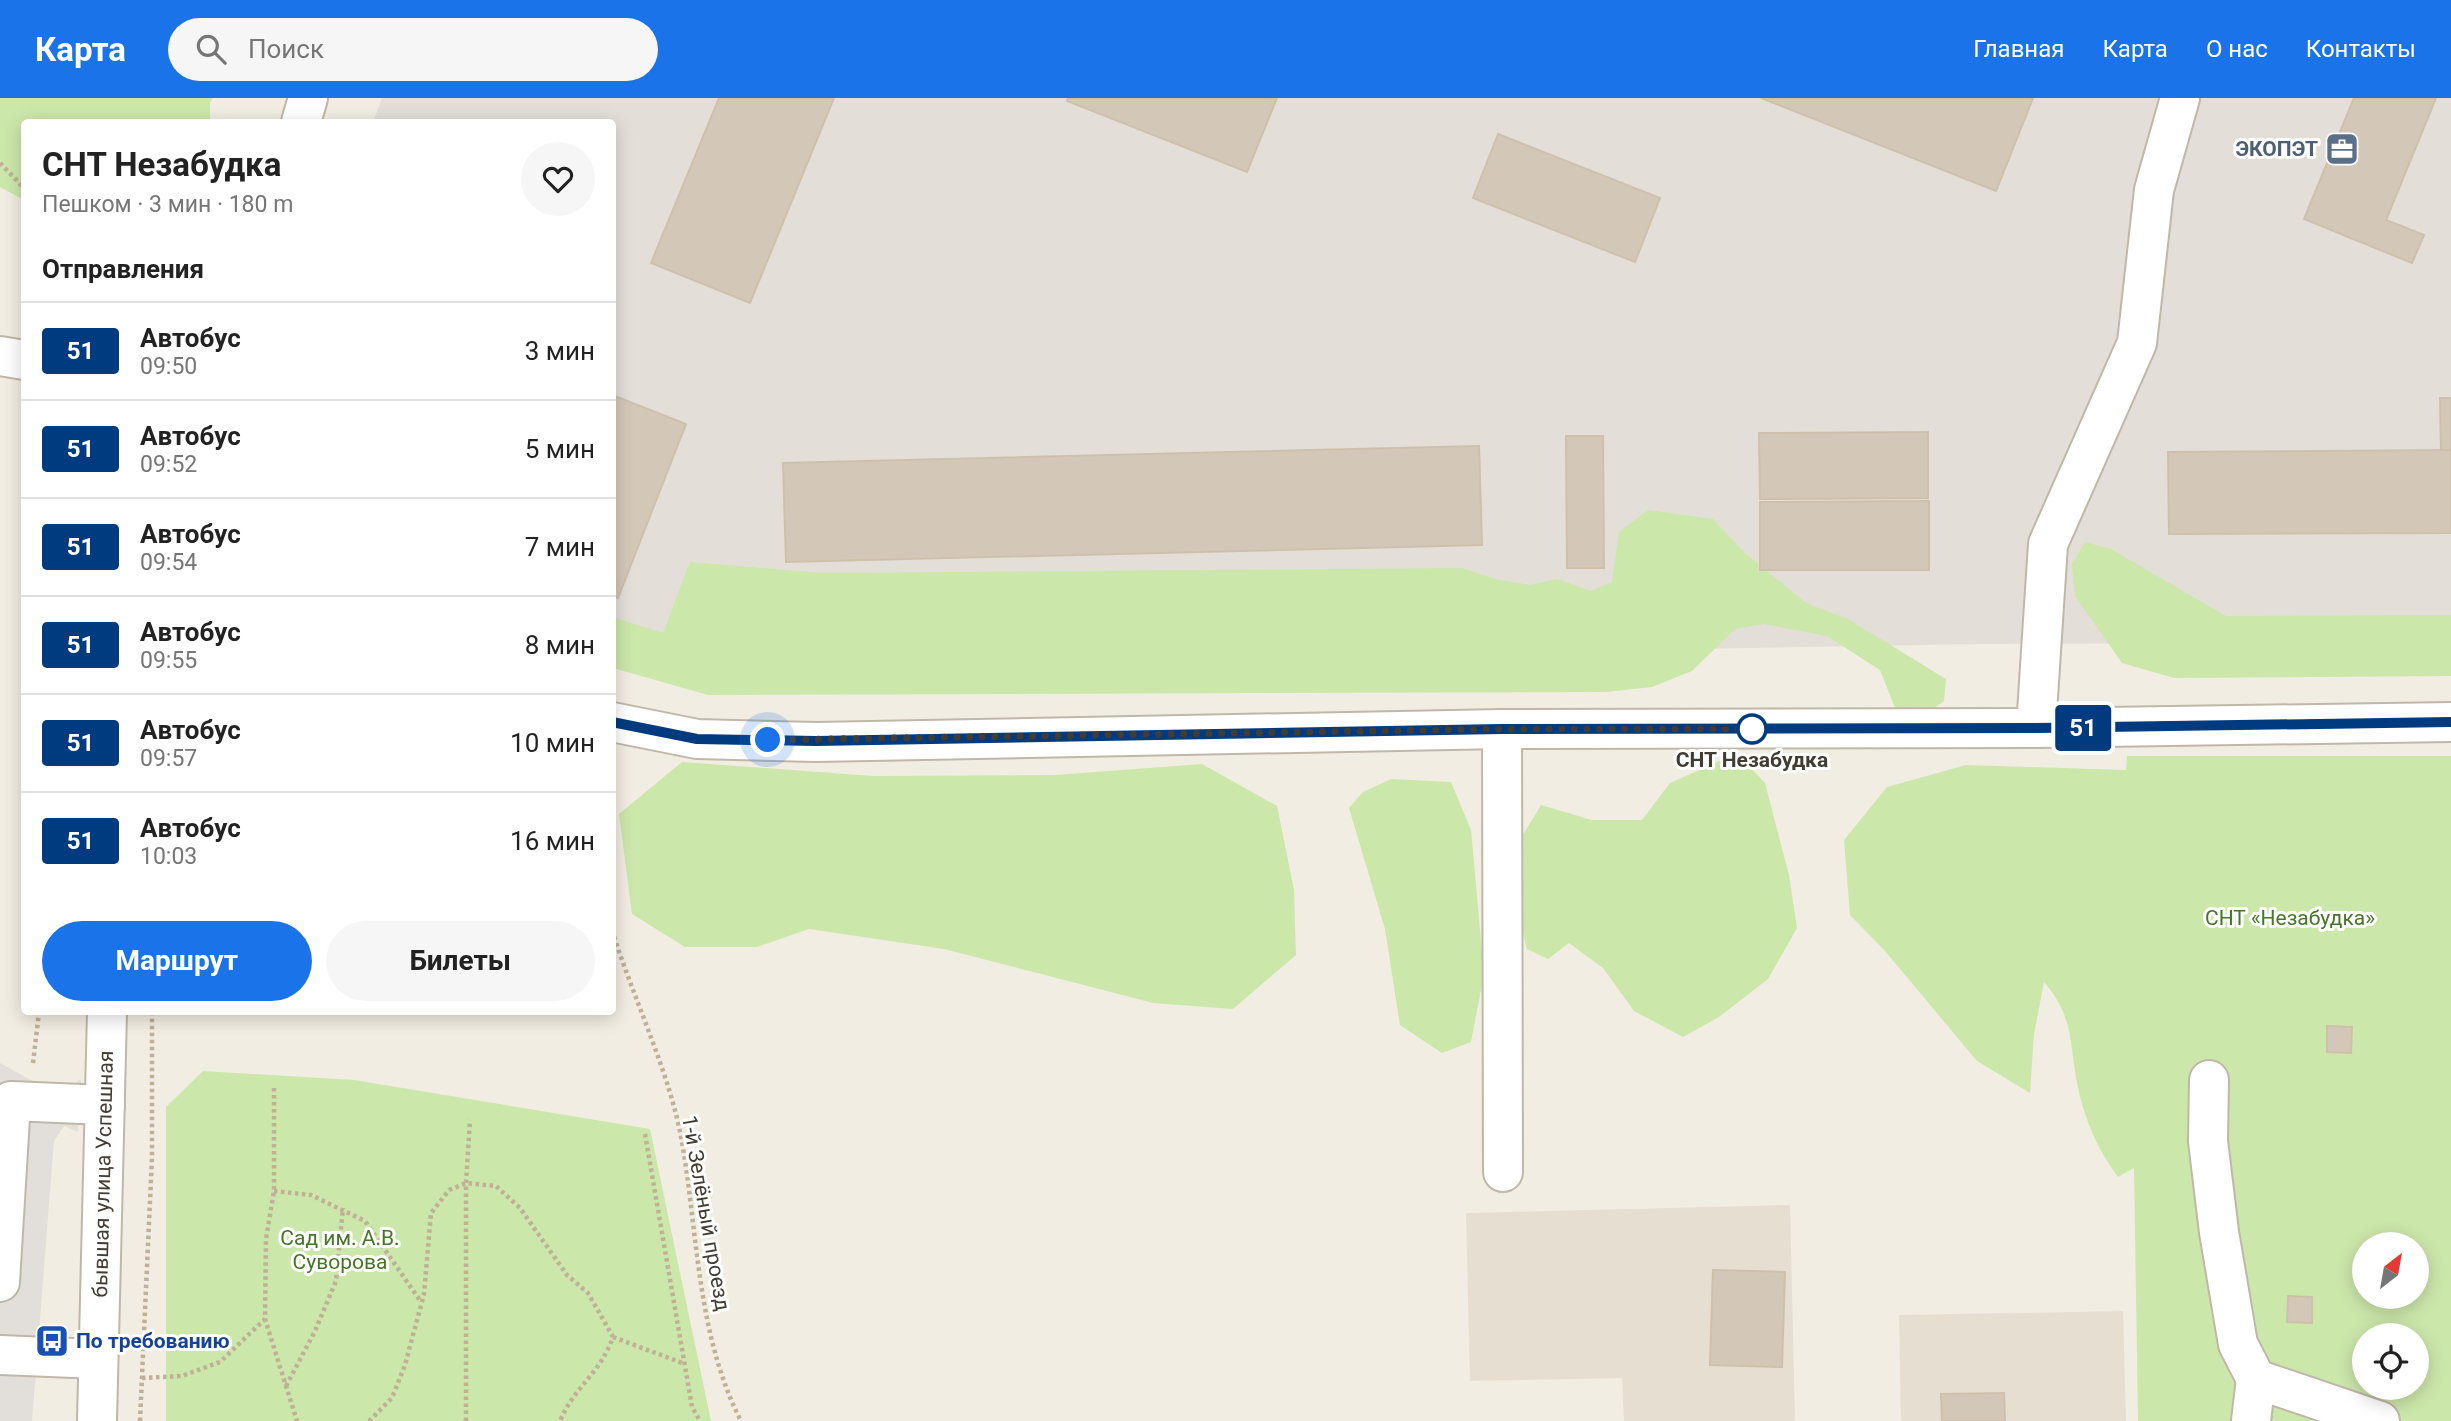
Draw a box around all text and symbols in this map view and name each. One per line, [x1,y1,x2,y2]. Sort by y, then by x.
search box [168,18,658,81]
text: Карта [35,30,126,69]
icon: search [192,30,230,68]
text: Поиск [248,34,324,64]
text: Главная [1973,35,2064,63]
text: Карта [2102,35,2168,63]
text: О нас [2206,35,2268,63]
text: Контакты [2306,35,2416,63]
office icon: ЭКОПЭТ [2323,130,2361,168]
place label: ЭКОПЭТ [2235,137,2318,161]
button: heart [521,142,595,216]
text: СНТ Незабудка [42,145,281,184]
text: Пешком · 3 мин · 180 m [42,191,293,218]
text: Отправления [42,254,204,284]
text: Автобус [140,323,241,353]
text: 3 мин [525,336,595,366]
text: 51 [67,337,94,365]
text: 09:50 [140,353,197,380]
text: Автобус [140,421,241,451]
text: 5 мин [525,434,595,464]
text: 51 [67,435,94,463]
text: 09:52 [140,451,197,478]
text: Автобус [140,519,241,549]
text: 7 мин [525,532,595,562]
text: 51 [67,533,94,561]
text: 09:54 [140,549,197,576]
text: Автобус [140,617,241,647]
text: 8 мин [525,630,595,660]
text: 51 [67,631,94,659]
text: 09:55 [140,647,197,674]
line badge: 51 [2052,705,2114,751]
marker: СНТ Незабудка [1737,714,1767,744]
text: 51 [2069,714,2097,742]
text: Автобус [140,715,241,745]
your location [750,722,785,757]
text: 10 мин [510,728,595,758]
text: 51 [67,729,94,757]
text: 09:57 [140,745,197,772]
place label: СНТ Незабудка [1676,748,1828,772]
text: Автобус [140,813,241,843]
text: 16 мин [510,826,595,856]
text: 51 [67,827,94,855]
text: 10:03 [140,843,197,870]
park label: СНТ «Незабудка» [2205,906,2375,930]
button: Маршрут [42,921,312,1001]
button: Билеты [326,921,595,1001]
street label: бывшая улица Успешная [88,1050,118,1298]
street label: 1-й Зелёный проезд [677,1113,735,1313]
park label: Сад им. А.В. Суворова [280,1226,400,1274]
north arrow [2352,1232,2429,1309]
map controls [2352,1232,2429,1400]
bus stop icon: По требованию [33,1322,71,1360]
button: locate [2352,1323,2429,1400]
place label: По требованию [76,1329,230,1353]

